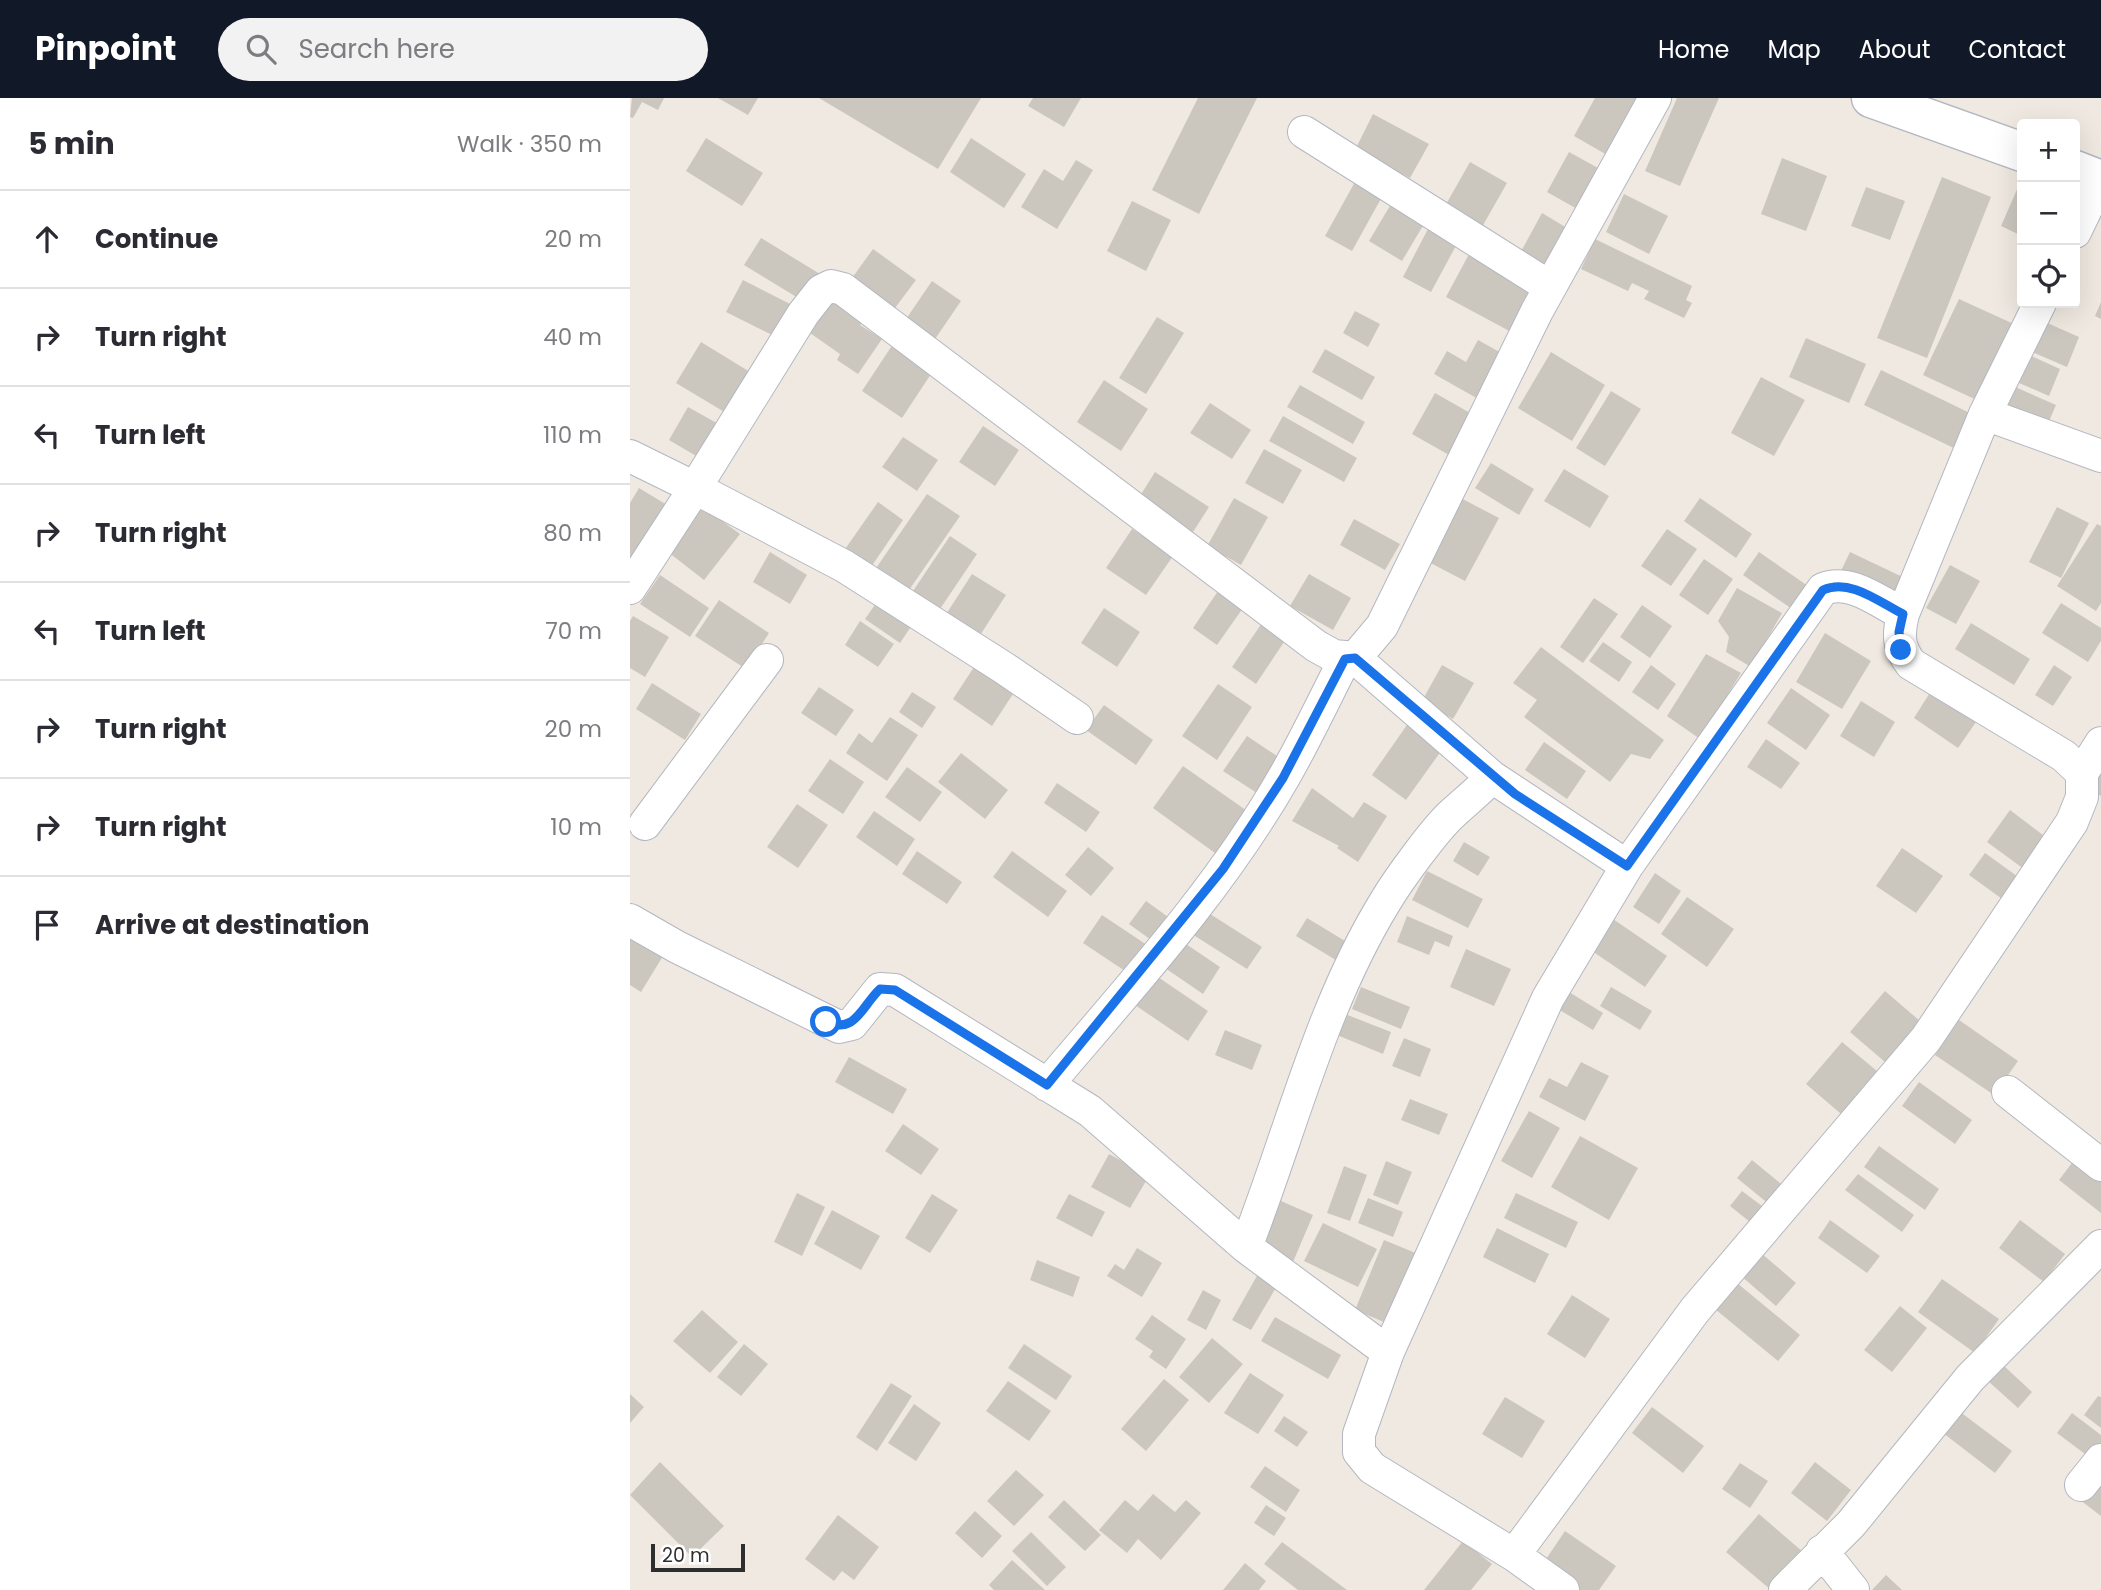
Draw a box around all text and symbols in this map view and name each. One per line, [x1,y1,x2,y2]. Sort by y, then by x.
search box [218,18,708,81]
text: Pinpoint [35,25,176,72]
icon: search [242,30,280,68]
text: Search here [298,31,455,67]
text: Home [1658,33,1730,66]
text: Map [1768,33,1821,66]
text: About [1859,33,1930,66]
text: Contact [1968,33,2066,66]
map controls [2017,119,2080,308]
button: + [2017,119,2080,182]
text: 5 min [28,122,115,165]
text: Walk · 350 m [457,128,602,160]
button: − [2017,182,2080,245]
icon: ahead [28,220,66,258]
text: Continue [95,221,218,257]
text: 20 m [544,223,602,255]
button: locate [2017,245,2080,308]
icon: right [28,318,66,356]
text: Turn right [95,319,227,355]
text: 40 m [543,321,602,353]
icon: left [28,416,66,454]
text: Turn left [95,417,206,453]
text: 110 m [543,419,602,451]
icon: right [28,514,66,552]
text: Turn right [95,515,227,551]
text: 80 m [543,517,602,549]
icon: left [28,612,66,650]
text: Turn left [95,613,206,649]
text: 70 m [545,615,602,647]
route end [1885,634,1916,665]
icon: right [28,710,66,748]
text: Turn right [95,711,227,747]
text: 20 m [544,713,602,745]
icon: right [28,808,66,846]
text: Turn right [95,809,227,845]
text: 10 m [550,811,602,843]
icon: arrive [28,906,66,944]
text: Arrive at destination [95,907,370,943]
route start [810,1006,841,1037]
scale bar [651,1541,746,1573]
text: 20 m [662,1542,710,1569]

